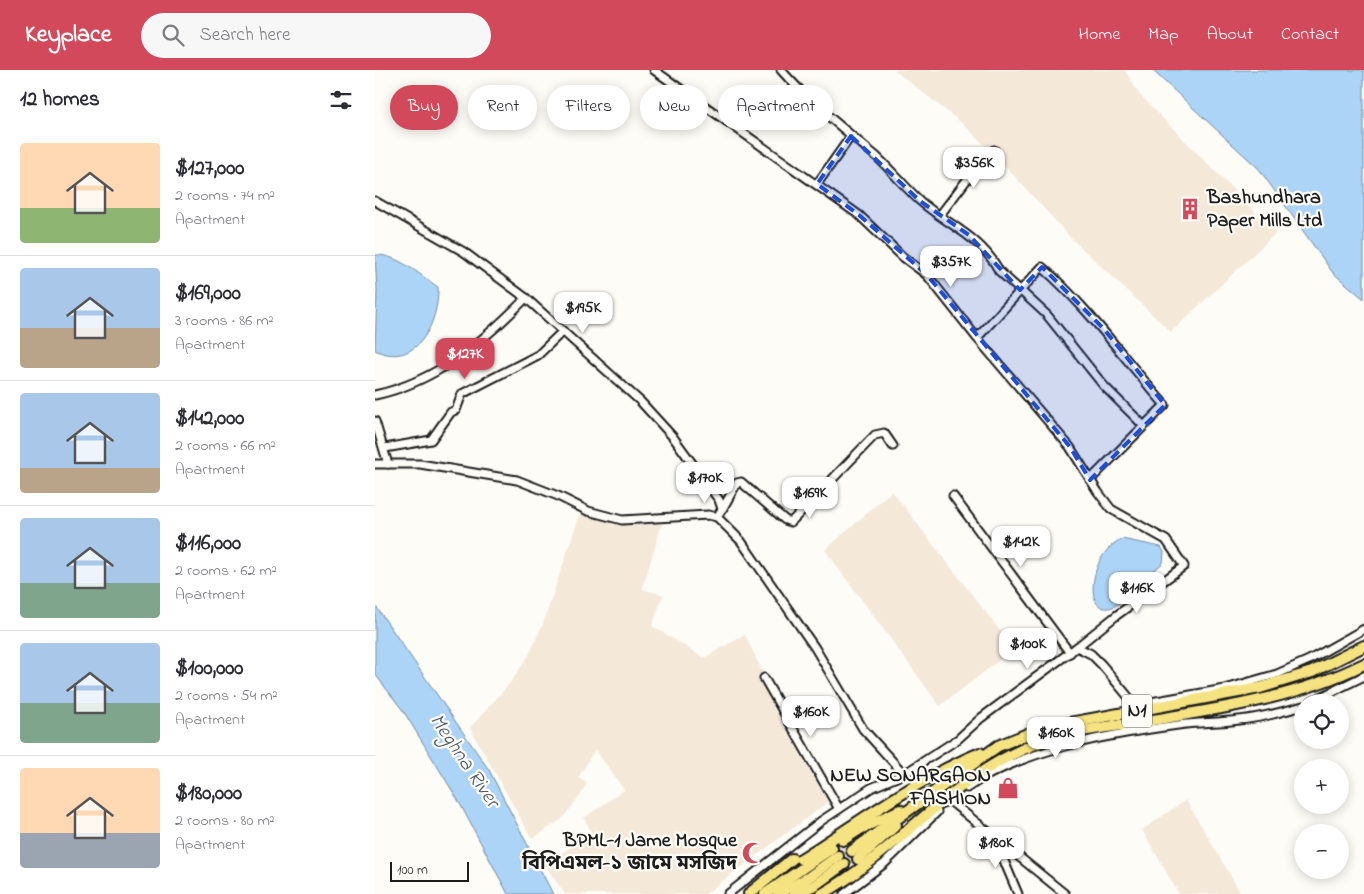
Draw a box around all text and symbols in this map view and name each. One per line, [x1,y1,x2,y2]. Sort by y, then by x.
search box [141,13,491,58]
text: Keyplace [25,18,111,53]
icon: search [159,21,187,49]
text: Search here [199,22,291,49]
text: Home [1079,22,1120,48]
text: Map [1148,22,1179,48]
text: About [1207,22,1253,48]
text: Contact [1281,22,1339,48]
text: 12 homes [20,85,100,115]
chip: Buy [390,85,458,130]
chip: Rent [468,85,537,130]
chip: Filters [547,85,630,130]
chip: New [640,85,708,130]
chip: Apartment [718,85,833,130]
icon: filters [327,86,355,114]
pin: $356K [939,146,1009,189]
text: $356K [954,151,994,175]
text: $127,000 [175,154,244,184]
icon: home [60,163,120,223]
text: 2 rooms · 74 m² [175,184,275,208]
place label: Bashundhara Paper Mills Ltd [1206,184,1323,236]
building icon: Bashundhara Paper Mills Ltd [1177,196,1203,222]
text: Apartment [175,208,245,232]
pin: $357K [916,246,986,288]
text: $357K [931,250,971,274]
text: $169,000 [175,279,241,309]
icon: home [60,288,120,348]
pin: $195K [548,292,618,334]
text: $195K [565,296,601,320]
text: 3 rooms · 86 m² [175,309,273,333]
text: Apartment [175,333,245,357]
pin: $127K [430,338,500,380]
text: $127K [446,342,484,366]
text: $142,000 [175,404,244,434]
icon: home [60,413,120,473]
text: 2 rooms · 66 m² [175,434,276,458]
text: Apartment [175,458,245,482]
pin: $170K [670,462,740,504]
text: $170K [687,466,723,490]
pin: $169K [775,476,845,519]
text: $169K [793,481,827,505]
pin: $142K [986,526,1056,568]
text: $116,000 [175,529,241,559]
text: $142K [1002,530,1040,554]
icon: home [60,538,120,598]
text: 2 rooms · 62 m² [175,559,277,583]
pin: $116K [1102,572,1172,614]
text: $116K [1120,576,1154,600]
text: Apartment [175,583,245,607]
pin: $100K [993,628,1063,670]
text: $100K [1010,632,1046,656]
text: $100,000 [175,654,243,684]
icon: home [60,663,120,723]
text: 2 rooms · 54 m² [175,684,277,708]
road number: N1 [1122,694,1152,728]
map controls [1294,694,1349,879]
button: locate [1294,694,1349,749]
pin: $160K [776,696,846,738]
text: $160K [793,700,829,724]
text: Apartment [175,708,245,732]
water label: Meghna River [421,708,508,817]
pin: $160K [1021,716,1091,759]
text: $160K [1038,721,1074,745]
button: + [1294,759,1349,814]
place label: NEW SONARGAON FASHION [830,762,991,814]
shop icon: NEW SONARGAON FASHION [995,775,1021,801]
text: $180,000 [175,779,242,809]
icon: home [60,788,120,848]
text: 2 rooms · 80 m² [175,809,275,833]
button: − [1294,824,1349,879]
pin: $180K [961,826,1031,869]
place label: BPML-1 Jame Mosque বিপিএমল-১ জামে মসজিদ [521,827,738,879]
text: $180K [978,831,1014,855]
text: Apartment [175,833,245,857]
mosque icon: BPML-1 Jame Mosque বিপিএমল-১ জামে মসজিদ [740,840,766,866]
scale bar [390,859,469,882]
text: 100 m [397,860,428,881]

